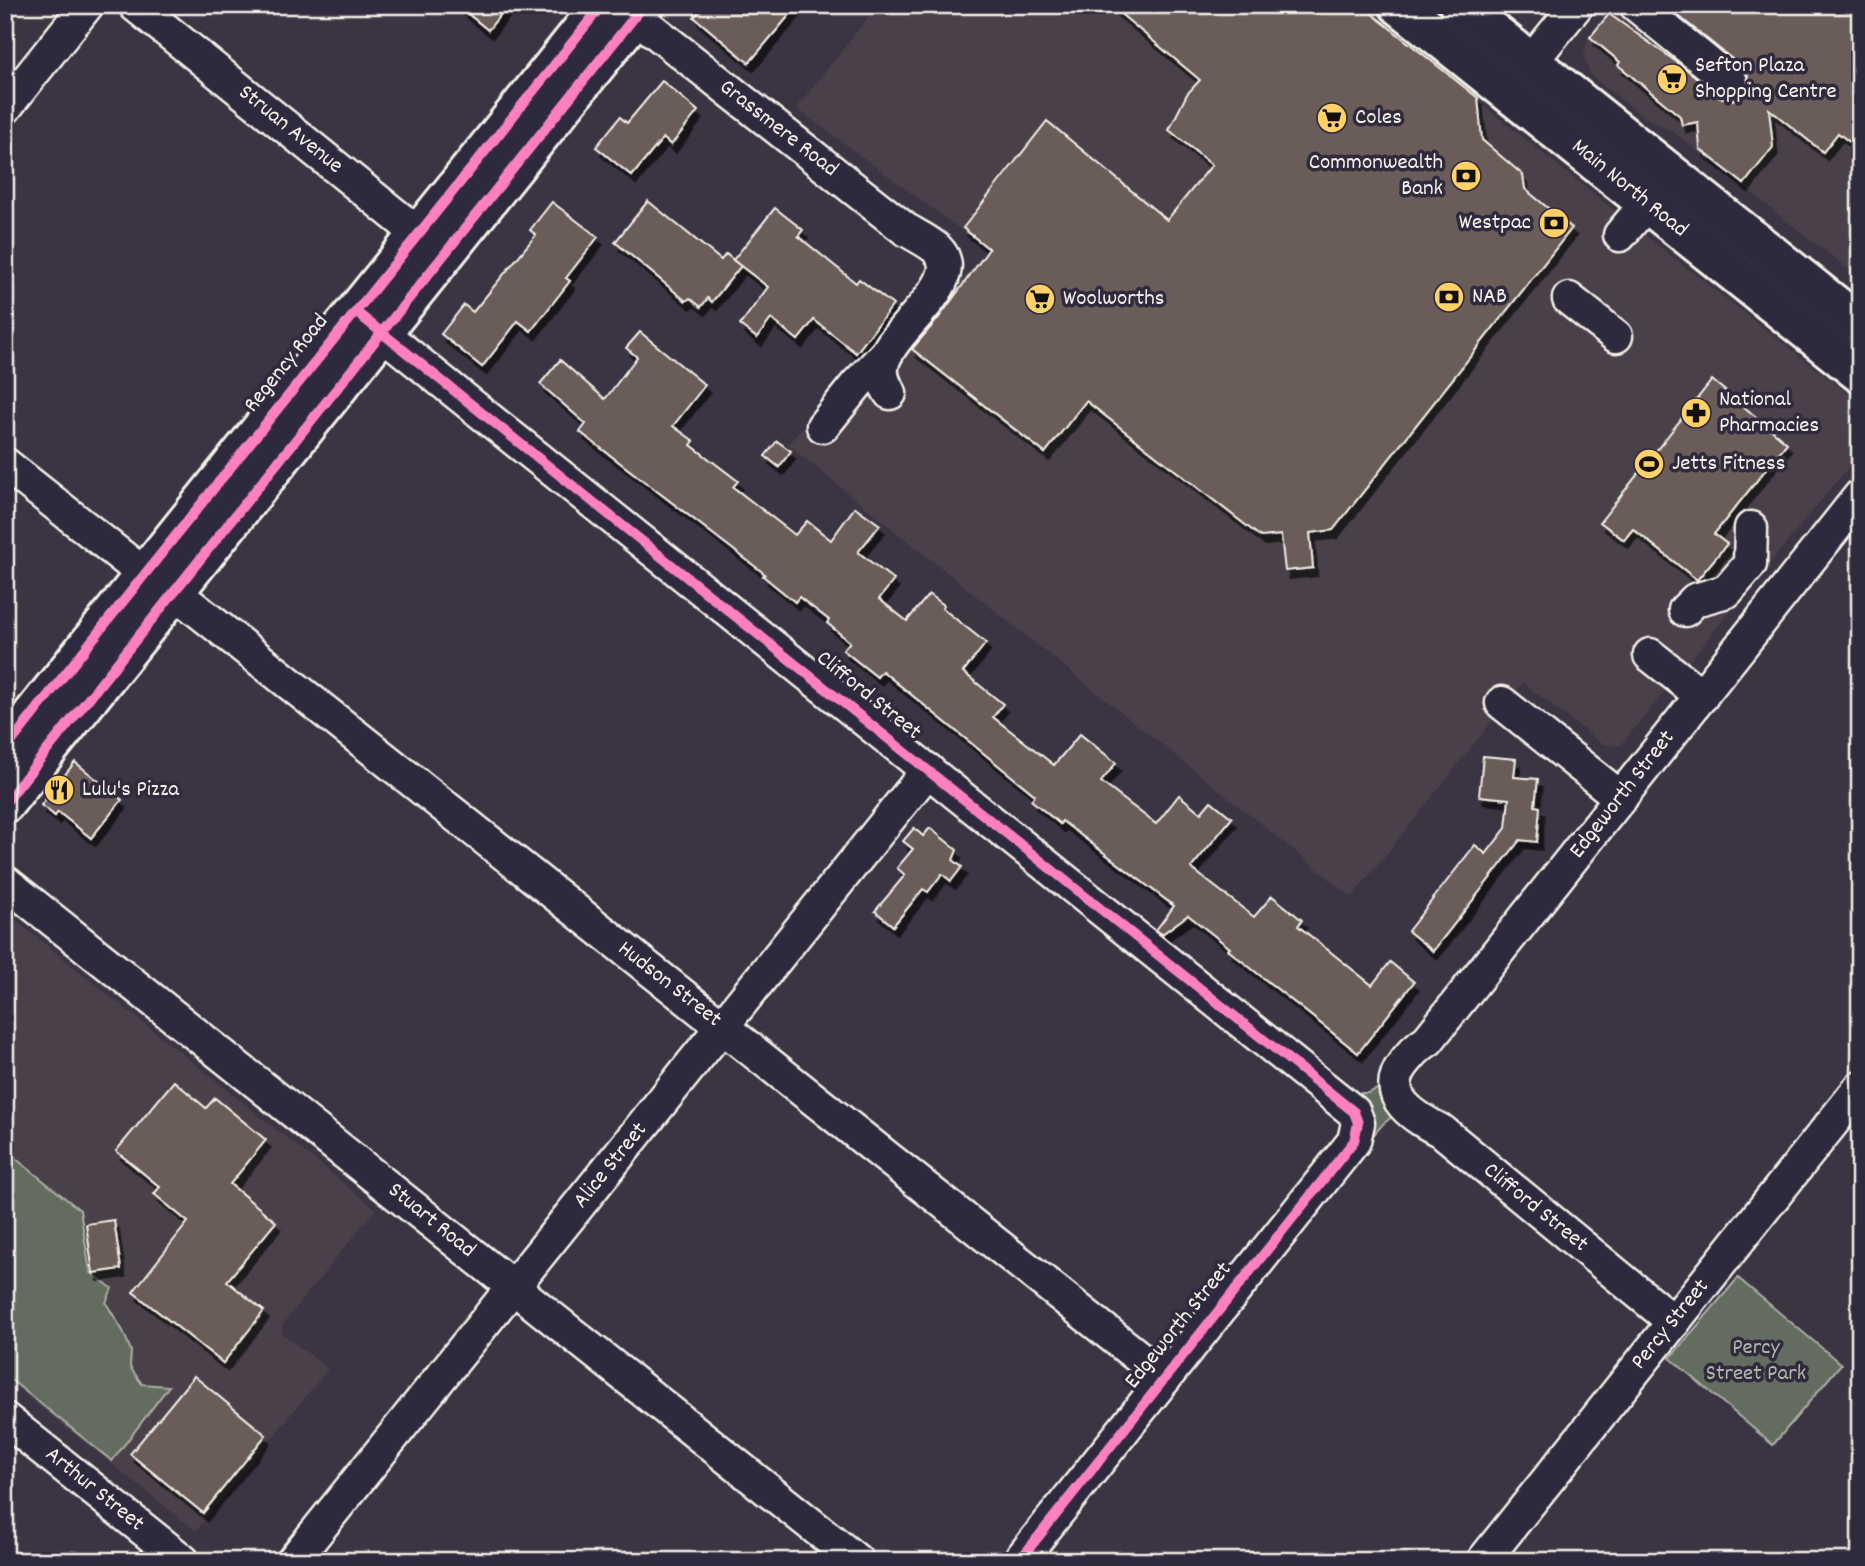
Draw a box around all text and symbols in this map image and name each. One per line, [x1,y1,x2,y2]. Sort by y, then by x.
place label: Sefton Plaza Shopping Centre [1695,50,1837,109]
supermarket icon: Sefton Plaza Shopping Centre [1655,62,1689,96]
street label: Grassmere Road [711,72,845,186]
street label: Struan Avenue [230,77,350,183]
supermarket icon: Coles [1315,101,1349,135]
place label: Coles [1355,102,1402,135]
street label: Main North Road [1564,132,1694,246]
place label: Commonwealth Bank [1309,147,1443,206]
bank icon: Commonwealth Bank [1449,159,1483,193]
bank icon: Westpac [1537,206,1571,240]
place label: Westpac [1459,207,1531,240]
bank icon: NAB [1432,280,1466,314]
place label: NAB [1472,281,1507,314]
supermarket icon: Woolworths [1023,282,1057,316]
place label: Woolworths [1063,283,1164,316]
street label: Regency Road [237,307,337,421]
place label: National Pharmacies [1719,384,1819,443]
pharmacy icon: National Pharmacies [1679,396,1713,430]
sports icon: Jetts Fitness [1632,447,1666,481]
place label: Jetts Fitness [1672,448,1785,481]
street label: Clifford Street [808,643,928,749]
street label: Edgeworth Street [1562,724,1684,866]
restaurant icon: Lulu's Pizza [42,773,76,807]
place label: Lulu's Pizza [82,774,180,807]
street label: Hudson Street [610,934,728,1036]
street label: Alice Street [566,1116,656,1216]
street label: Clifford Street [1475,1155,1595,1261]
street label: Stuart Road [380,1175,482,1267]
street label: Edgeworth Street [1117,1255,1241,1397]
street label: Percy Street [1624,1272,1718,1378]
park label: Percy Street Park [1706,1332,1806,1391]
street label: Arthur Street [37,1440,151,1540]

